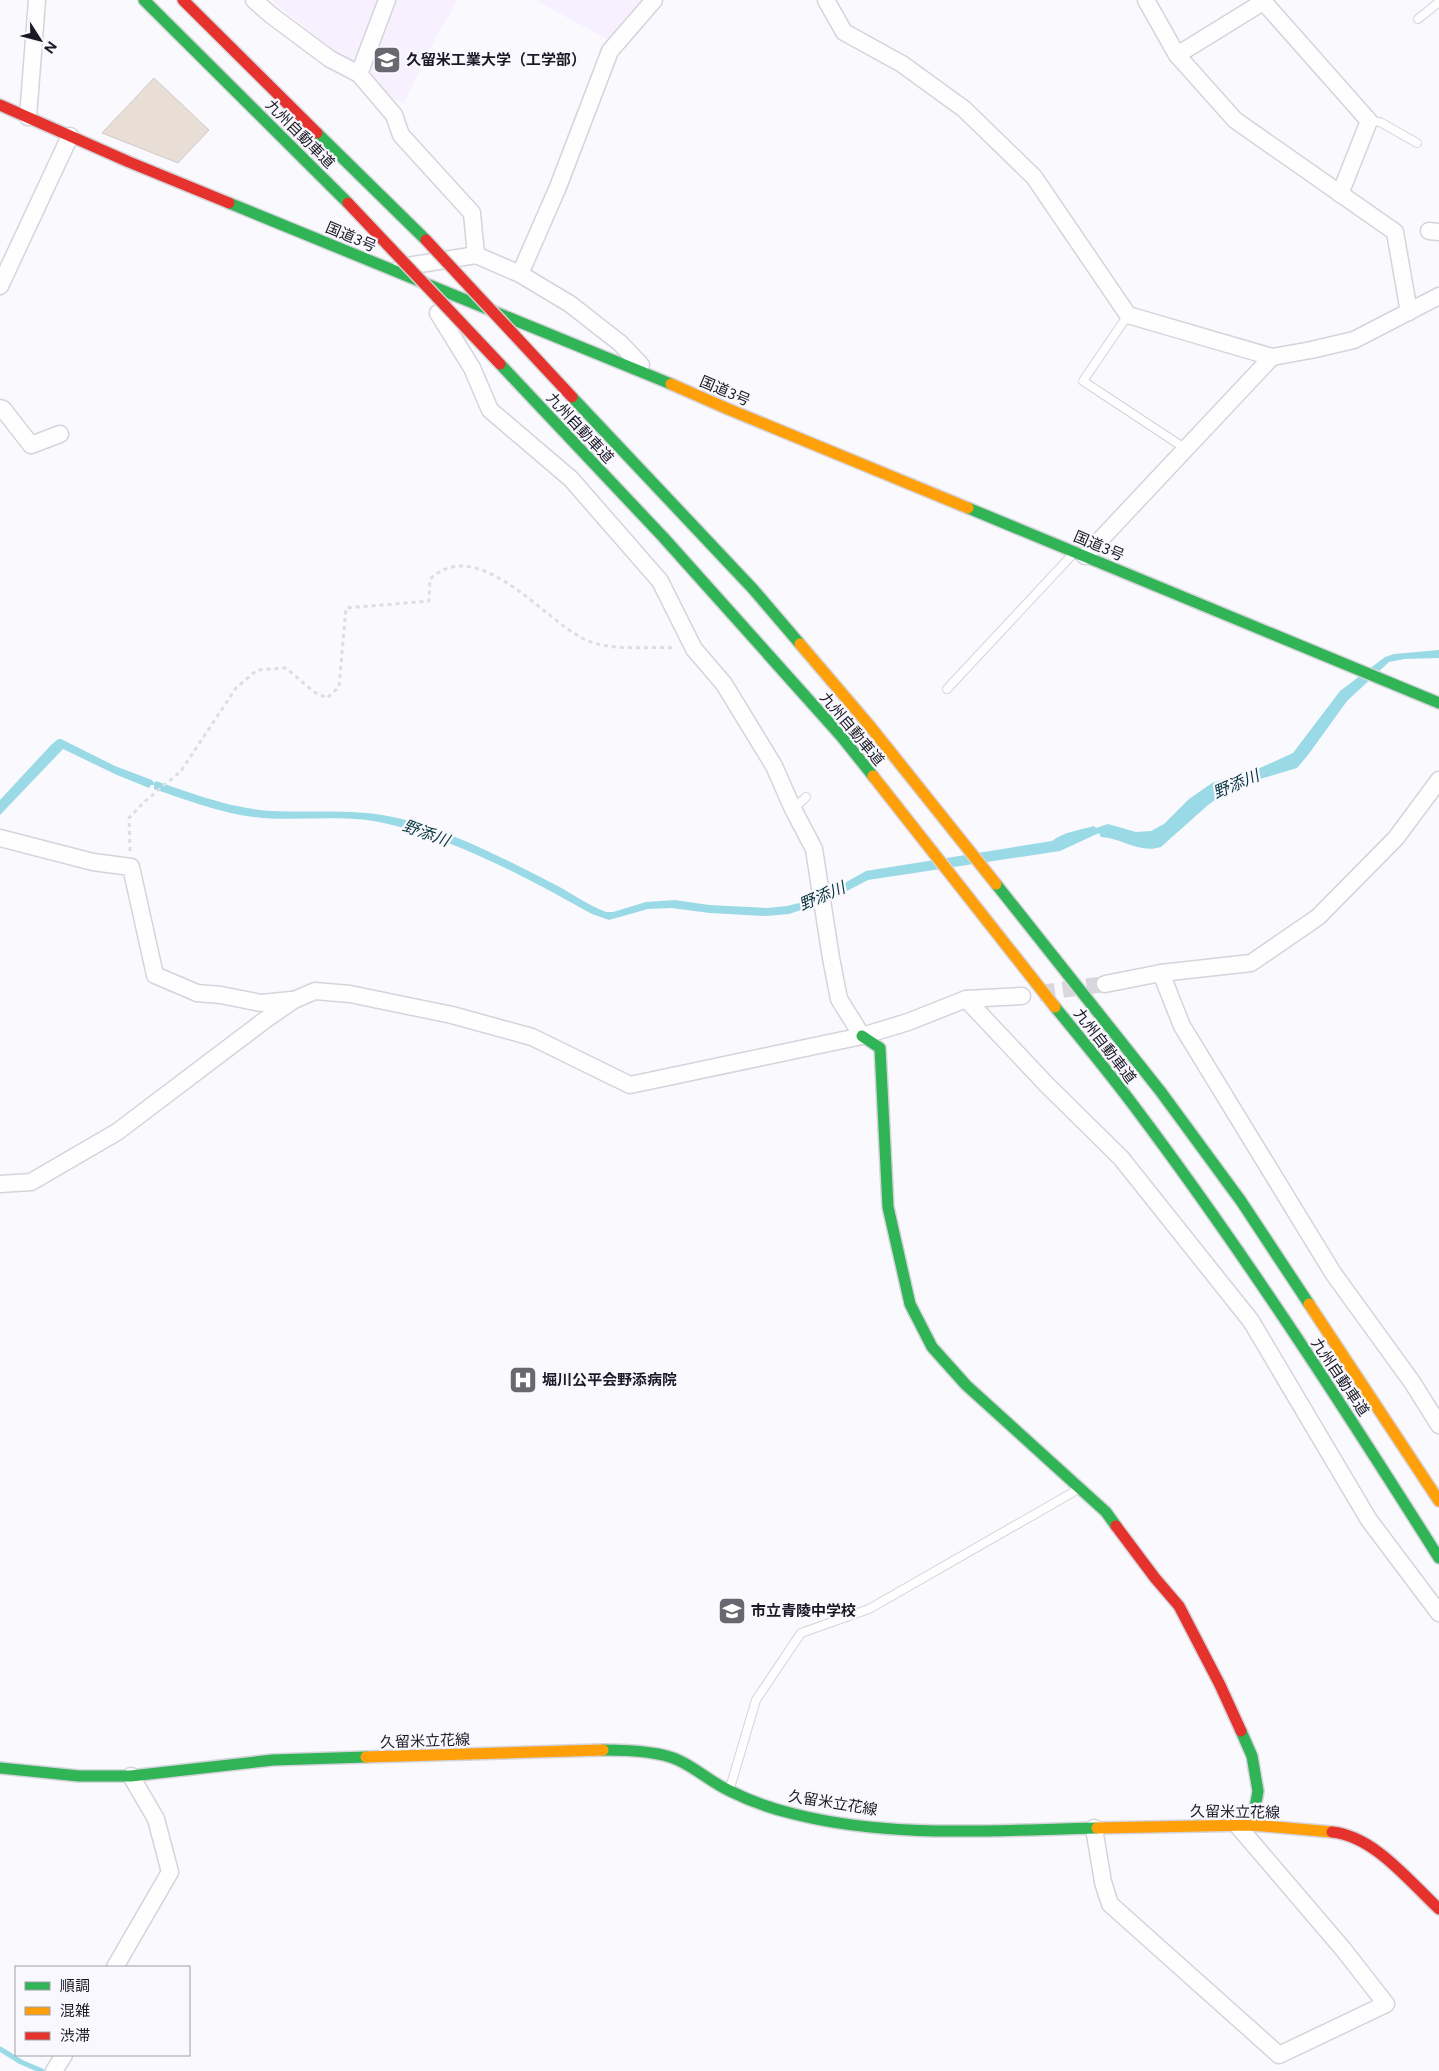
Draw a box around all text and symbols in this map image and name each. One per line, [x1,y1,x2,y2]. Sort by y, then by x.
north arrow [15,15,65,65]
text: N [40,38,60,57]
school or university icon: 久留米工業大学（工学部） [372,45,402,75]
place label: 久留米工業大学（工学部） [406,51,586,69]
street label: 九州自動車道 [262,96,338,172]
street label: 国道3号 [323,218,379,256]
street label: 国道3号 [697,372,753,410]
street label: 九州自動車道 [543,389,617,467]
street label: 国道3号 [1071,527,1127,565]
street label: 九州自動車道 [816,689,888,769]
water label: 野添川 [1210,765,1264,802]
water label: 野添川 [400,816,454,851]
water label: 野添川 [796,877,850,914]
street label: 九州自動車道 [1070,1005,1140,1087]
street label: 九州自動車道 [1307,1335,1373,1419]
hospital icon: 堀川公平会野添病院 [508,1365,538,1395]
place label: 堀川公平会野添病院 [542,1371,677,1389]
school or university icon: 市立青陵中学校 [717,1596,747,1626]
place label: 市立青陵中学校 [751,1602,856,1620]
street label: 久留米立花線 [380,1730,470,1752]
street label: 久留米立花線 [787,1787,879,1819]
street label: 久留米立花線 [1190,1802,1280,1822]
legend [15,1966,190,2056]
text: 順調 [60,1977,90,1995]
text: 混雑 [60,2002,90,2020]
text: 渋滞 [60,2027,90,2045]

